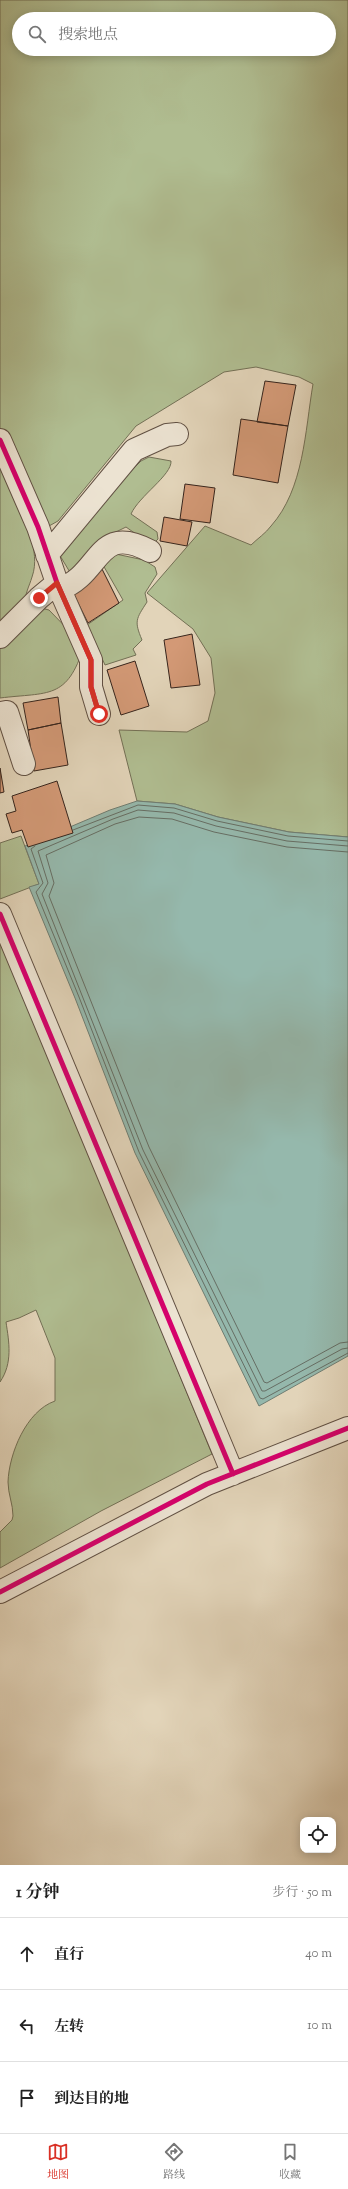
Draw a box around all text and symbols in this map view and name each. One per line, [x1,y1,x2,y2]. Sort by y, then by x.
search box [12,12,336,56]
icon: search [26,23,48,45]
text: 搜索地点 [58,25,118,46]
route end [30,589,48,607]
route start [90,705,108,723]
map controls [300,1817,336,1853]
button: locate [300,1817,336,1853]
text: 1 分钟 [16,1881,59,1905]
text: 步行 · 50 m [272,1884,332,1902]
icon: ahead [16,1943,38,1965]
text: 直行 [54,1945,84,1966]
text: 40 m [305,1945,332,1963]
icon: left [16,2015,38,2037]
text: 左转 [54,2017,84,2038]
text: 10 m [307,2017,332,2035]
icon: arrive [16,2087,38,2109]
text: 到达目的地 [54,2089,129,2110]
tab: 地图 [47,2141,69,2183]
tab: 路线 [163,2141,185,2183]
tab: 收藏 [279,2141,301,2183]

